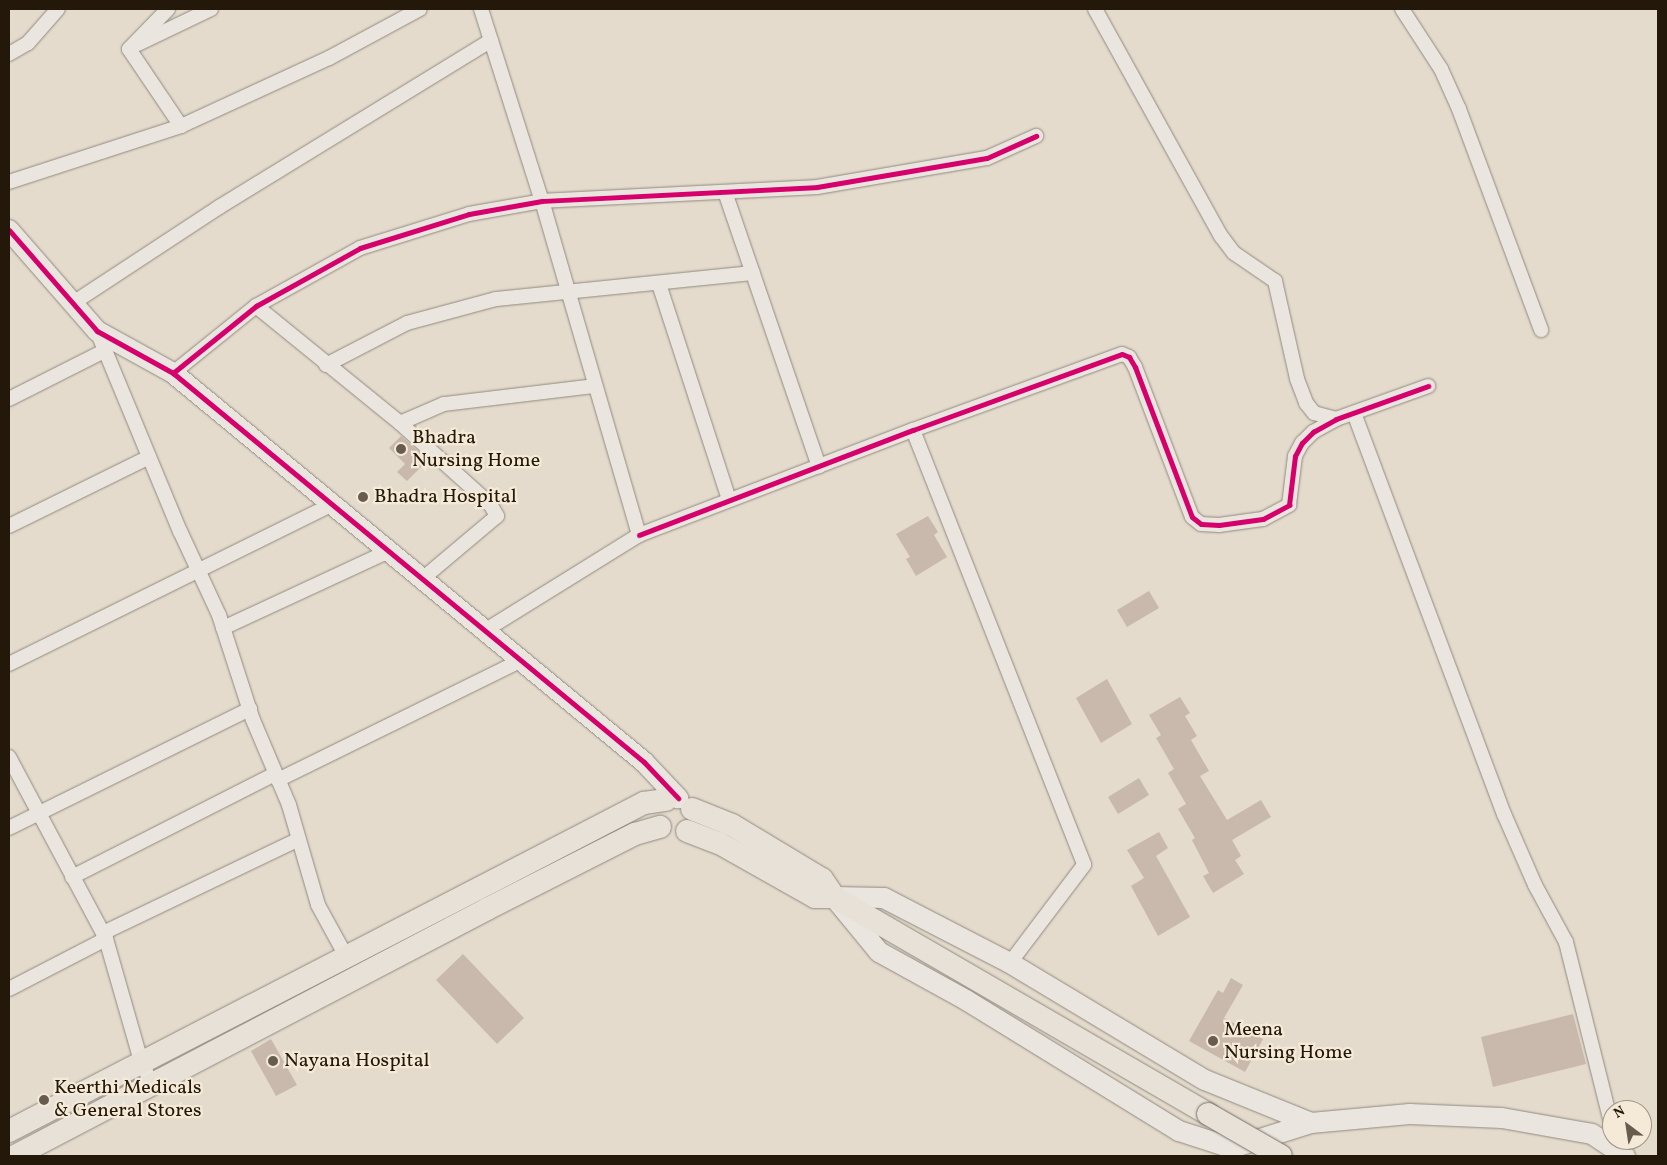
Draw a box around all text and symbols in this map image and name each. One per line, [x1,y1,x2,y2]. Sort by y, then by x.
place label: Bhadra Nursing Home [412,426,540,473]
marker: Bhadra Nursing Home [394,442,408,456]
place label: Bhadra Hospital [374,485,517,509]
marker: Bhadra Hospital [356,490,370,504]
place label: Meena Nursing Home [1224,1018,1352,1065]
marker: Meena Nursing Home [1206,1034,1220,1048]
place label: Nayana Hospital [284,1049,430,1073]
marker: Nayana Hospital [266,1054,280,1068]
place label: Keerthi Medicals & General Stores [54,1076,202,1123]
marker: Keerthi Medicals & General Stores [38,1094,50,1106]
north arrow [1602,1100,1652,1150]
text: N [1610,1102,1629,1123]

